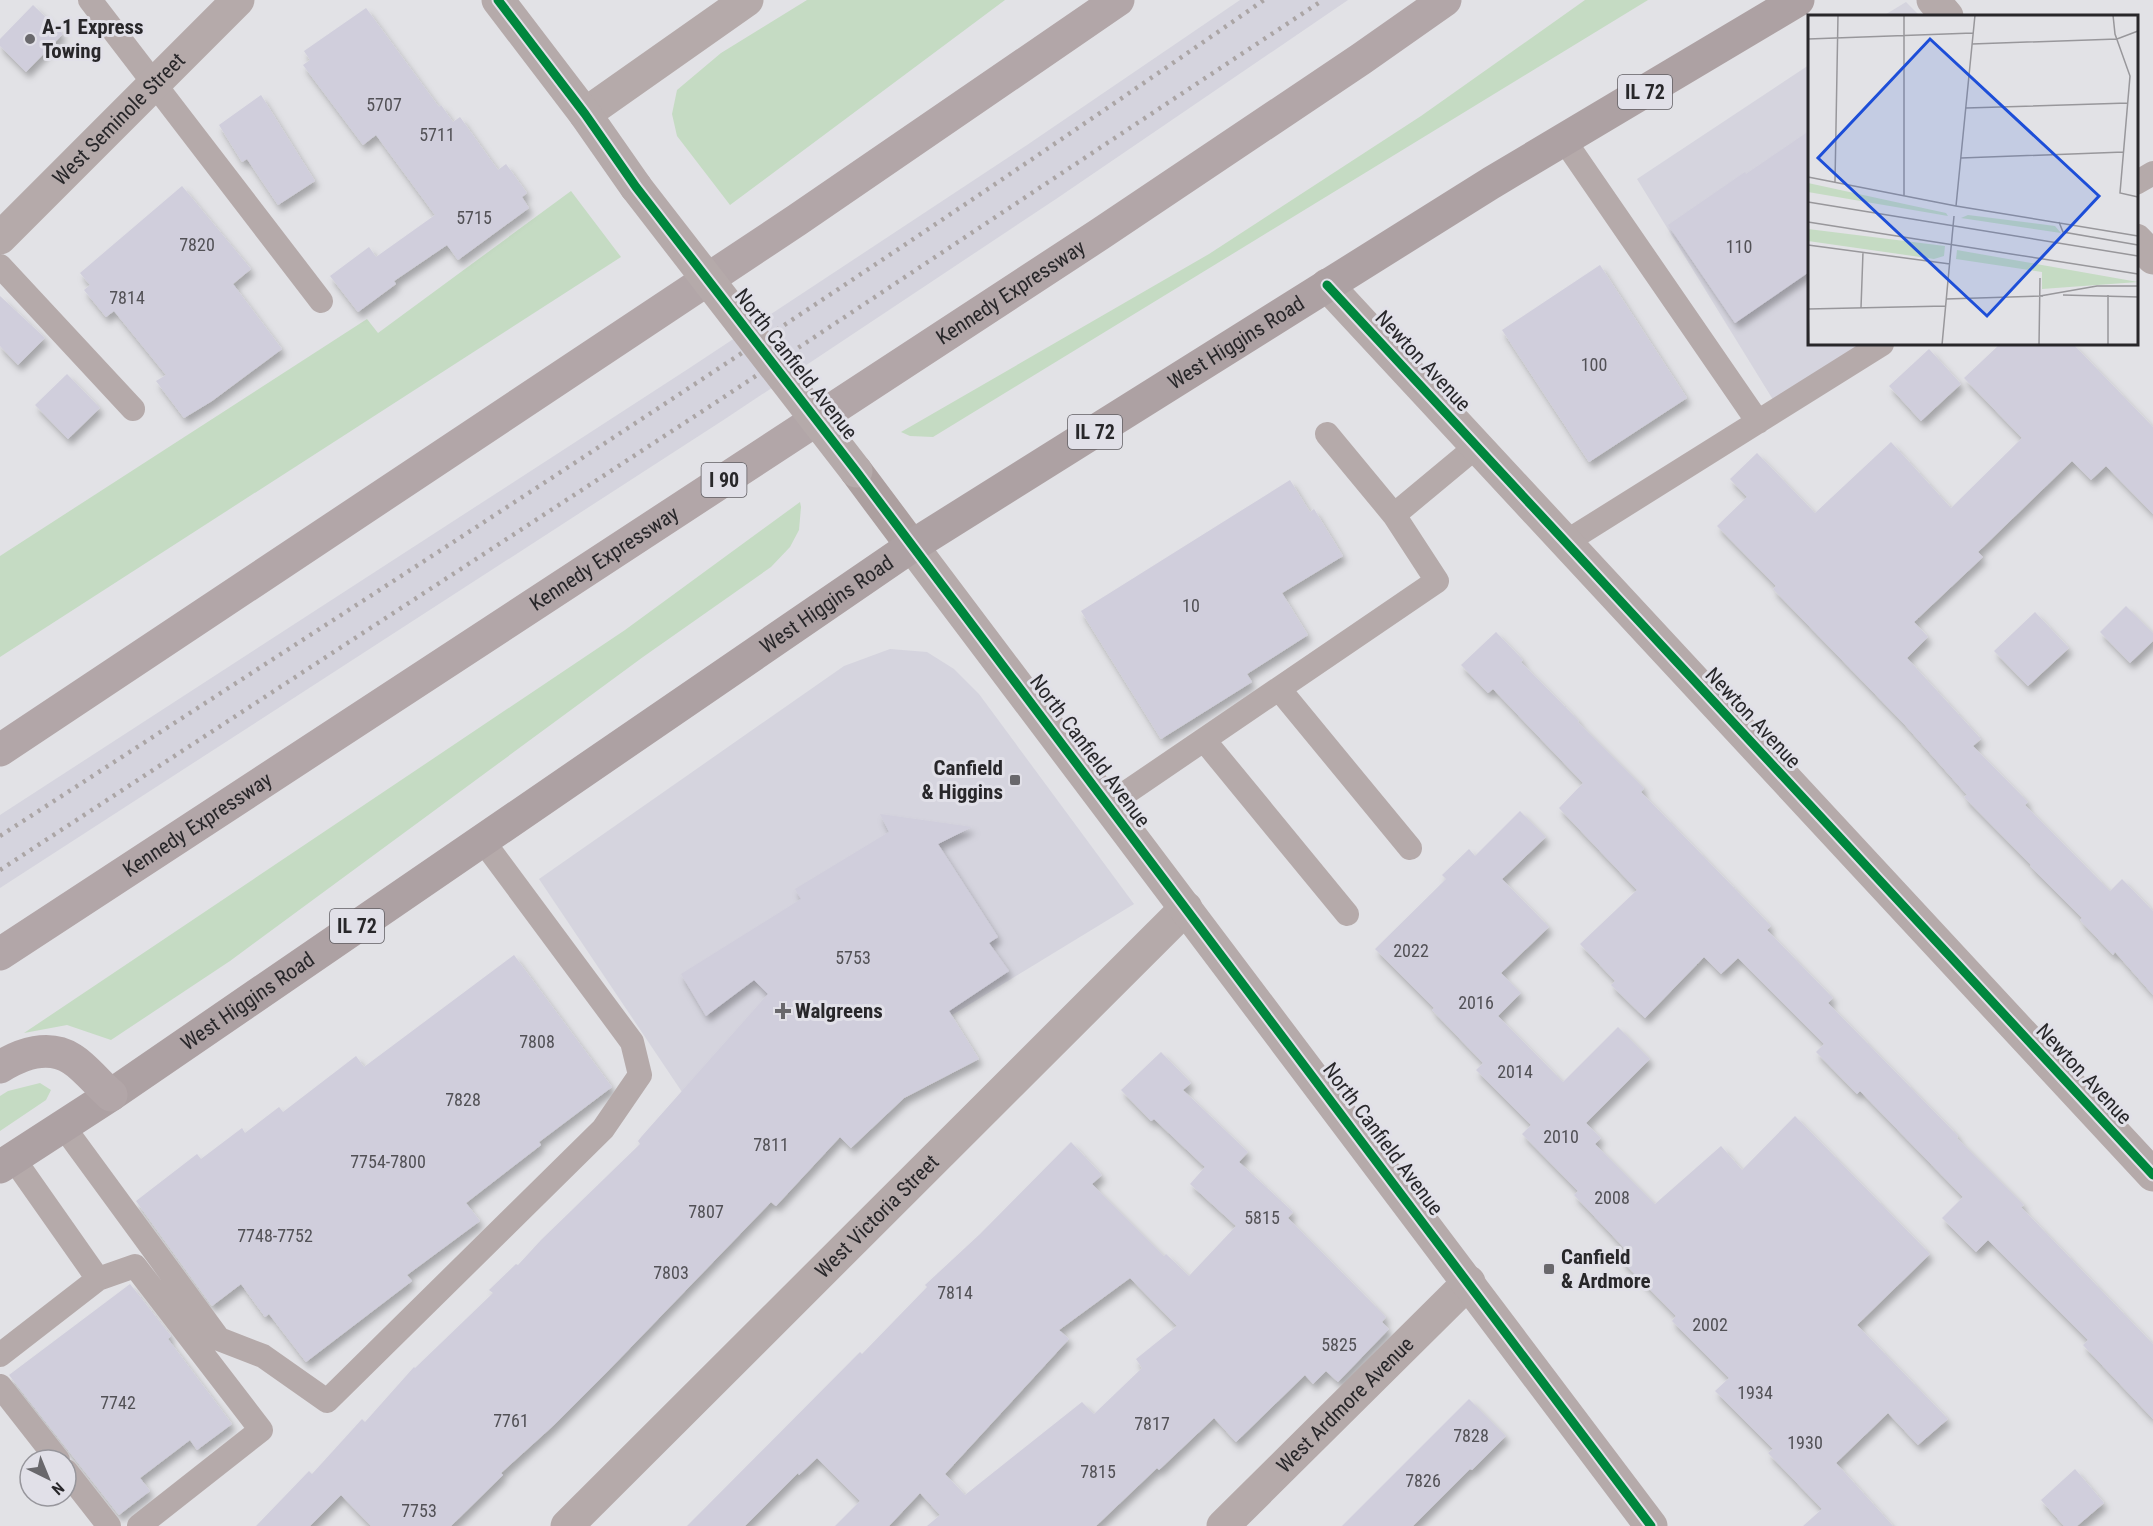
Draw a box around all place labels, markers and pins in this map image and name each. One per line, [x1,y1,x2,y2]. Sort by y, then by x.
place label: A-1 Express Towing [42,15,144,63]
marker: A-1 Express Towing [23,32,37,46]
place label: Canfield & Higgins [922,756,1003,804]
marker: Canfield & Higgins [1008,773,1022,787]
place label: Walgreens [795,999,883,1023]
marker: Walgreens [776,1004,790,1018]
place label: Canfield & Ardmore [1561,1245,1651,1293]
marker: Canfield & Ardmore [1542,1262,1556,1276]

